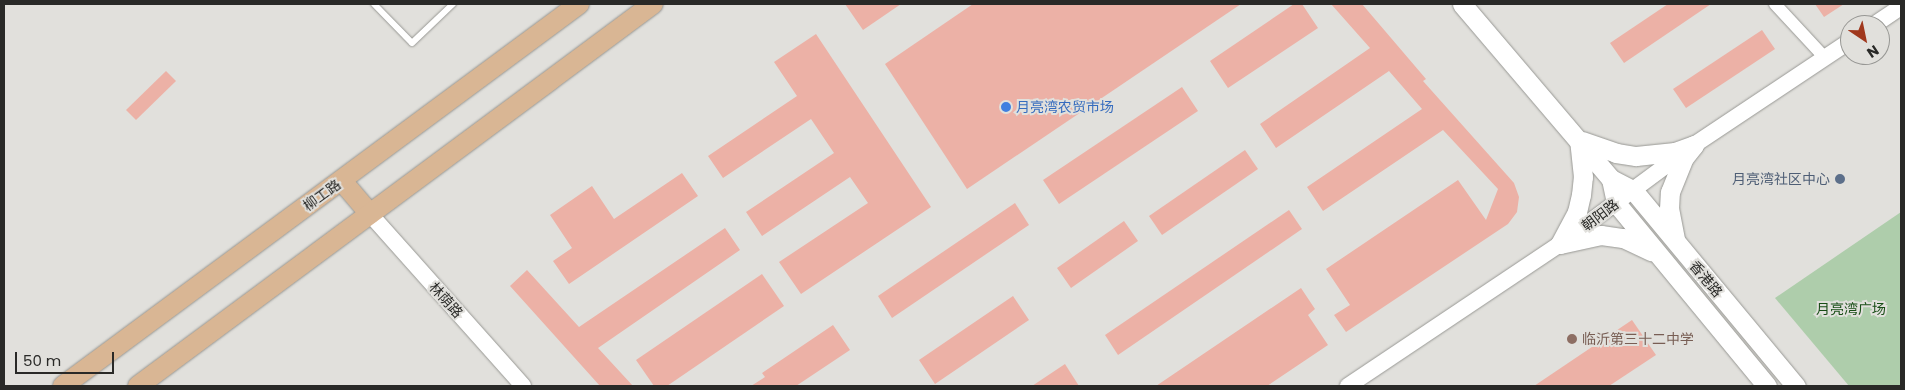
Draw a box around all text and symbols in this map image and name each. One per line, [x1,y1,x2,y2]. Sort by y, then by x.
north arrow [1840,15,1890,65]
text: N [1863,40,1883,63]
place label: 月亮湾农贸市场 [1016,99,1114,115]
marker: 月亮湾农贸市场 [1000,101,1012,113]
place label: 月亮湾社区中心 [1732,171,1830,187]
marker: 月亮湾社区中心 [1834,173,1846,185]
street label: 柳工路 [300,176,344,214]
street label: 朝阳路 [1578,196,1622,234]
street label: 香港路 [1686,258,1726,300]
street label: 林荫路 [426,279,466,321]
park label: 月亮湾广场 [1816,301,1886,317]
place label: 临沂第三十二中学 [1582,331,1694,347]
marker: 临沂第三十二中学 [1566,333,1578,345]
scale bar [18,342,116,374]
text: 50 m [23,350,61,371]

